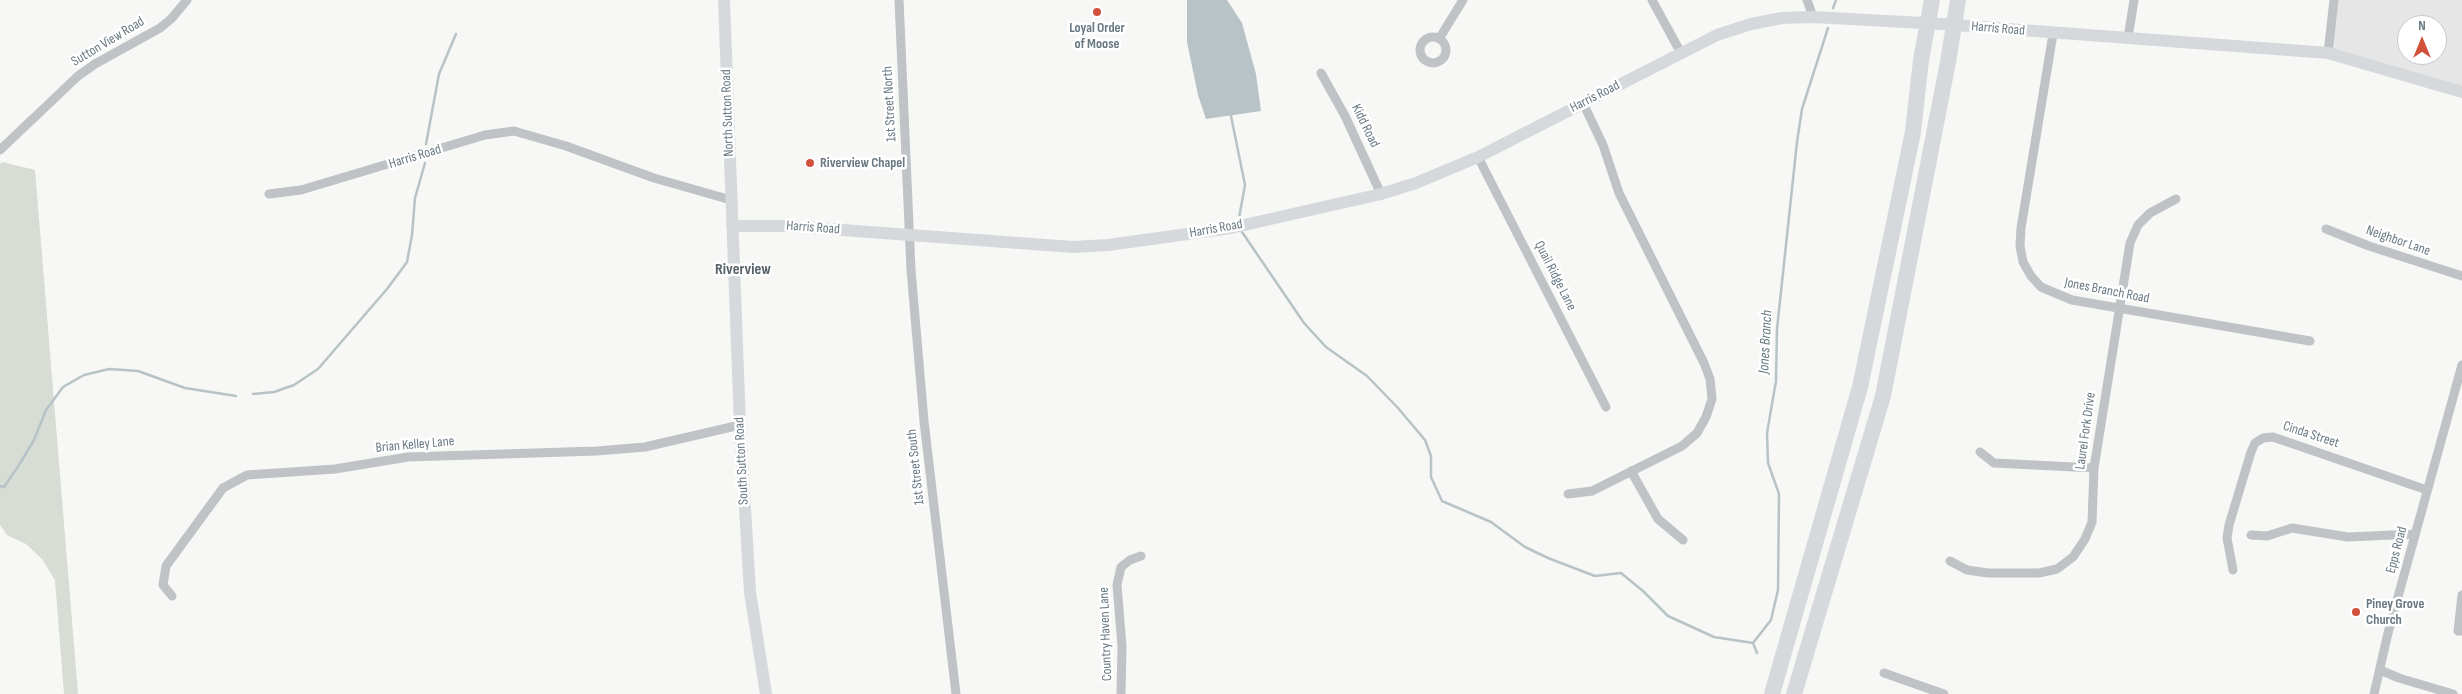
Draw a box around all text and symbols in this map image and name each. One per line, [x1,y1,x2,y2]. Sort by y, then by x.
marker: Loyal Order of Moose [1091,6,1103,18]
street label: Sutton View Road [68,14,148,70]
north arrow [2397,15,2447,65]
text: N [2418,17,2426,34]
street label: Harris Road [1971,18,2025,40]
place label: Loyal Order of Moose [1069,20,1125,52]
street label: 1st Street North [880,66,900,142]
street label: North Sutton Road [718,69,738,157]
street label: Harris Road [1567,77,1623,117]
street label: Kidd Road [1347,102,1383,150]
street label: Harris Road [387,141,443,173]
place label: Riverview Chapel [820,155,905,171]
marker: Riverview Chapel [804,157,816,169]
street label: Harris Road [1188,216,1244,242]
street label: Harris Road [786,218,840,238]
street label: Neighbor Lane [2364,222,2432,260]
street label: Quail Ridge Lane [1530,238,1580,314]
district label: Riverview [715,260,771,280]
street label: Jones Branch Road [2063,275,2151,307]
water label: Jones Branch [1755,310,1777,374]
street label: Laurel Fork Drive [2072,391,2100,471]
street label: South Sutton Road [731,417,753,505]
street label: Cinda Street [2281,418,2341,452]
street label: 1st Street South [904,428,928,506]
street label: Brian Kelley Lane [375,433,455,457]
street label: Epps Road [2383,525,2411,575]
street label: Country Haven Lane [1096,587,1116,681]
place label: Piney Grove Church [2366,596,2425,628]
marker: Piney Grove Church [2350,606,2362,618]

